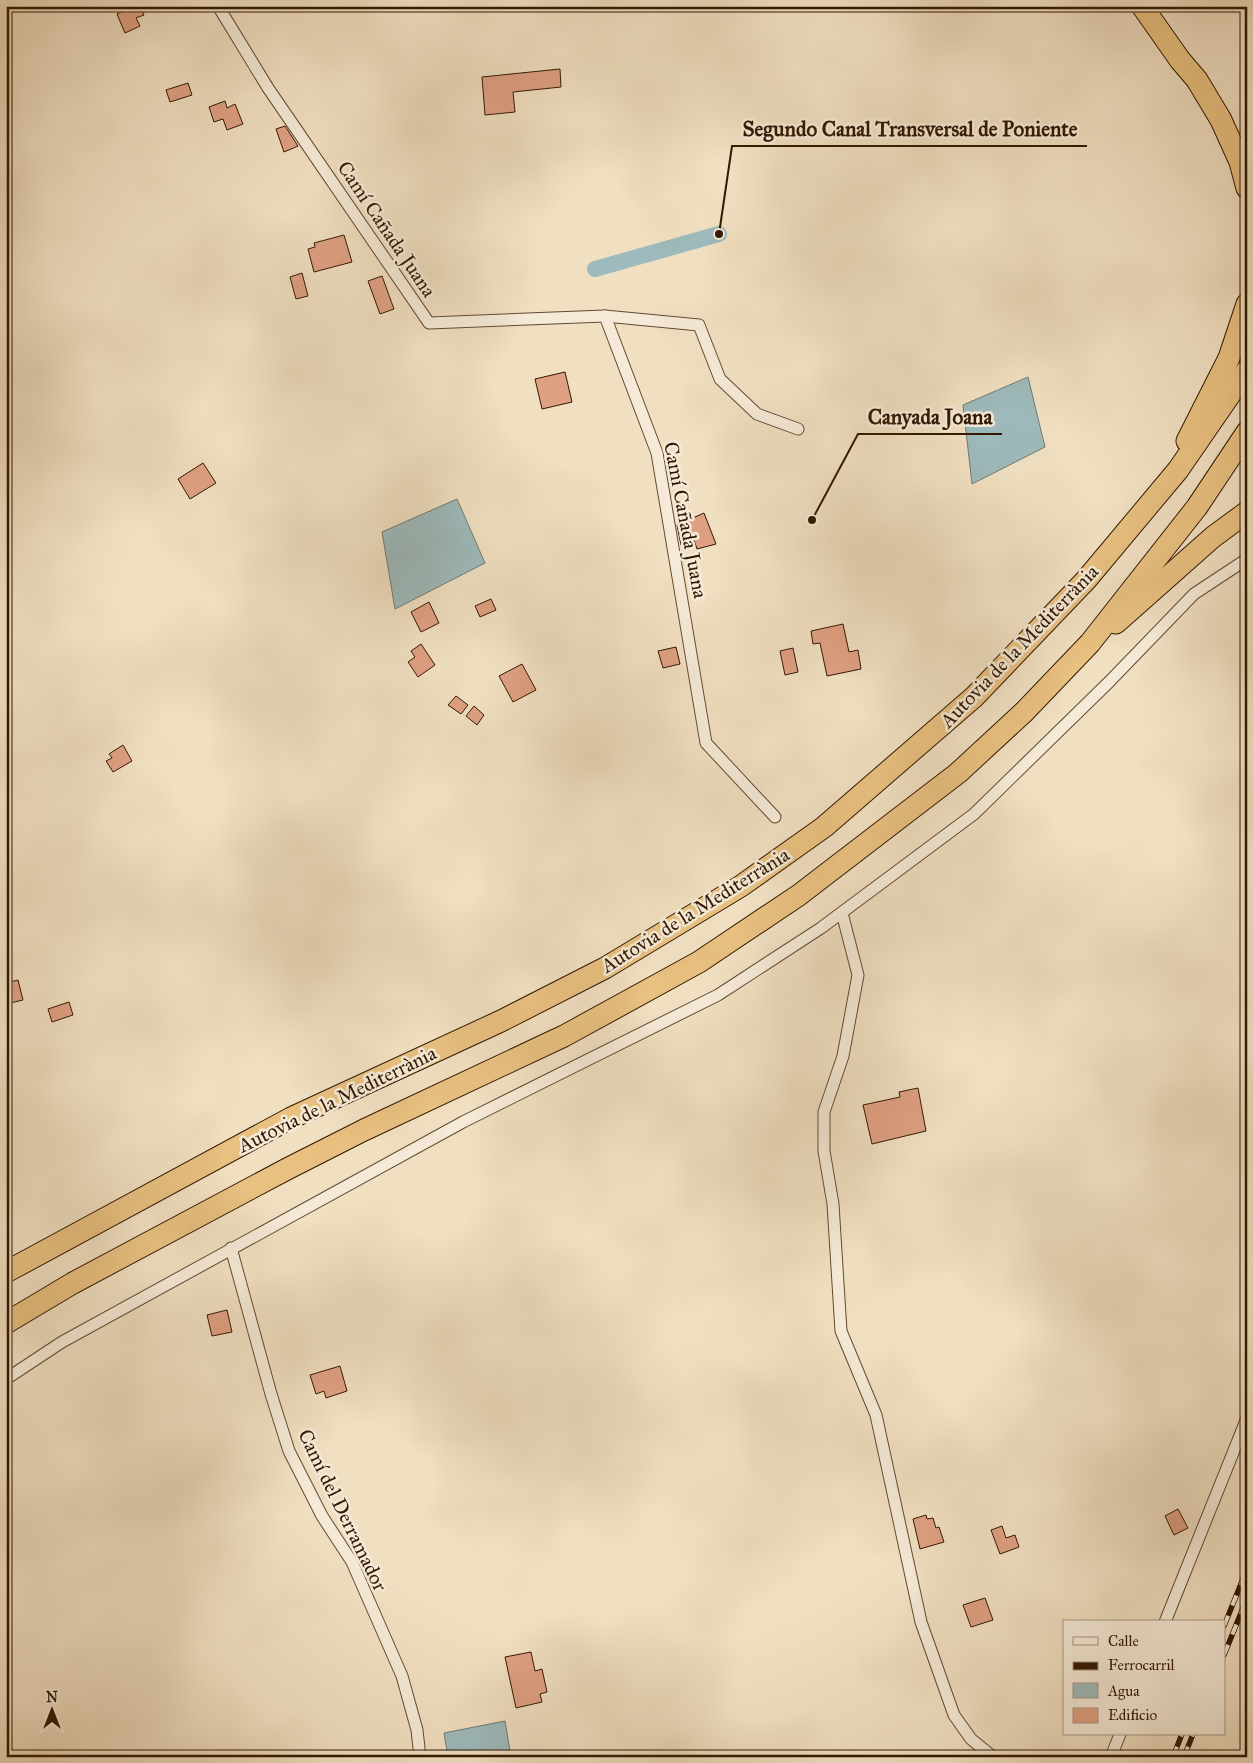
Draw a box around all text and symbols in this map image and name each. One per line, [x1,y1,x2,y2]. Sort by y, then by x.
callout: Segundo Canal Transversal de Poniente [732,110,1087,146]
text: Segundo Canal Transversal de Poniente [743,116,1078,142]
street label: Camí Cañada Juana [332,156,442,303]
callout: Canyada Joana [858,398,1002,434]
text: Canyada Joana [868,404,993,431]
street label: Camí Cañada Juana [658,440,713,601]
street label: Autovia de la Mediterrània [934,559,1104,733]
street label: Autovia de la Mediterrània [596,842,794,978]
street label: Autovia de la Mediterrània [233,1040,441,1158]
street label: Camí del Derramador [293,1425,393,1595]
legend [1063,1620,1226,1736]
text: Calle [1108,1632,1139,1650]
text: Ferrocarril [1108,1656,1176,1674]
text: Agua [1107,1682,1140,1700]
north arrow [28,1686,78,1736]
text: N [46,1689,58,1706]
text: Edificio [1108,1706,1157,1724]

